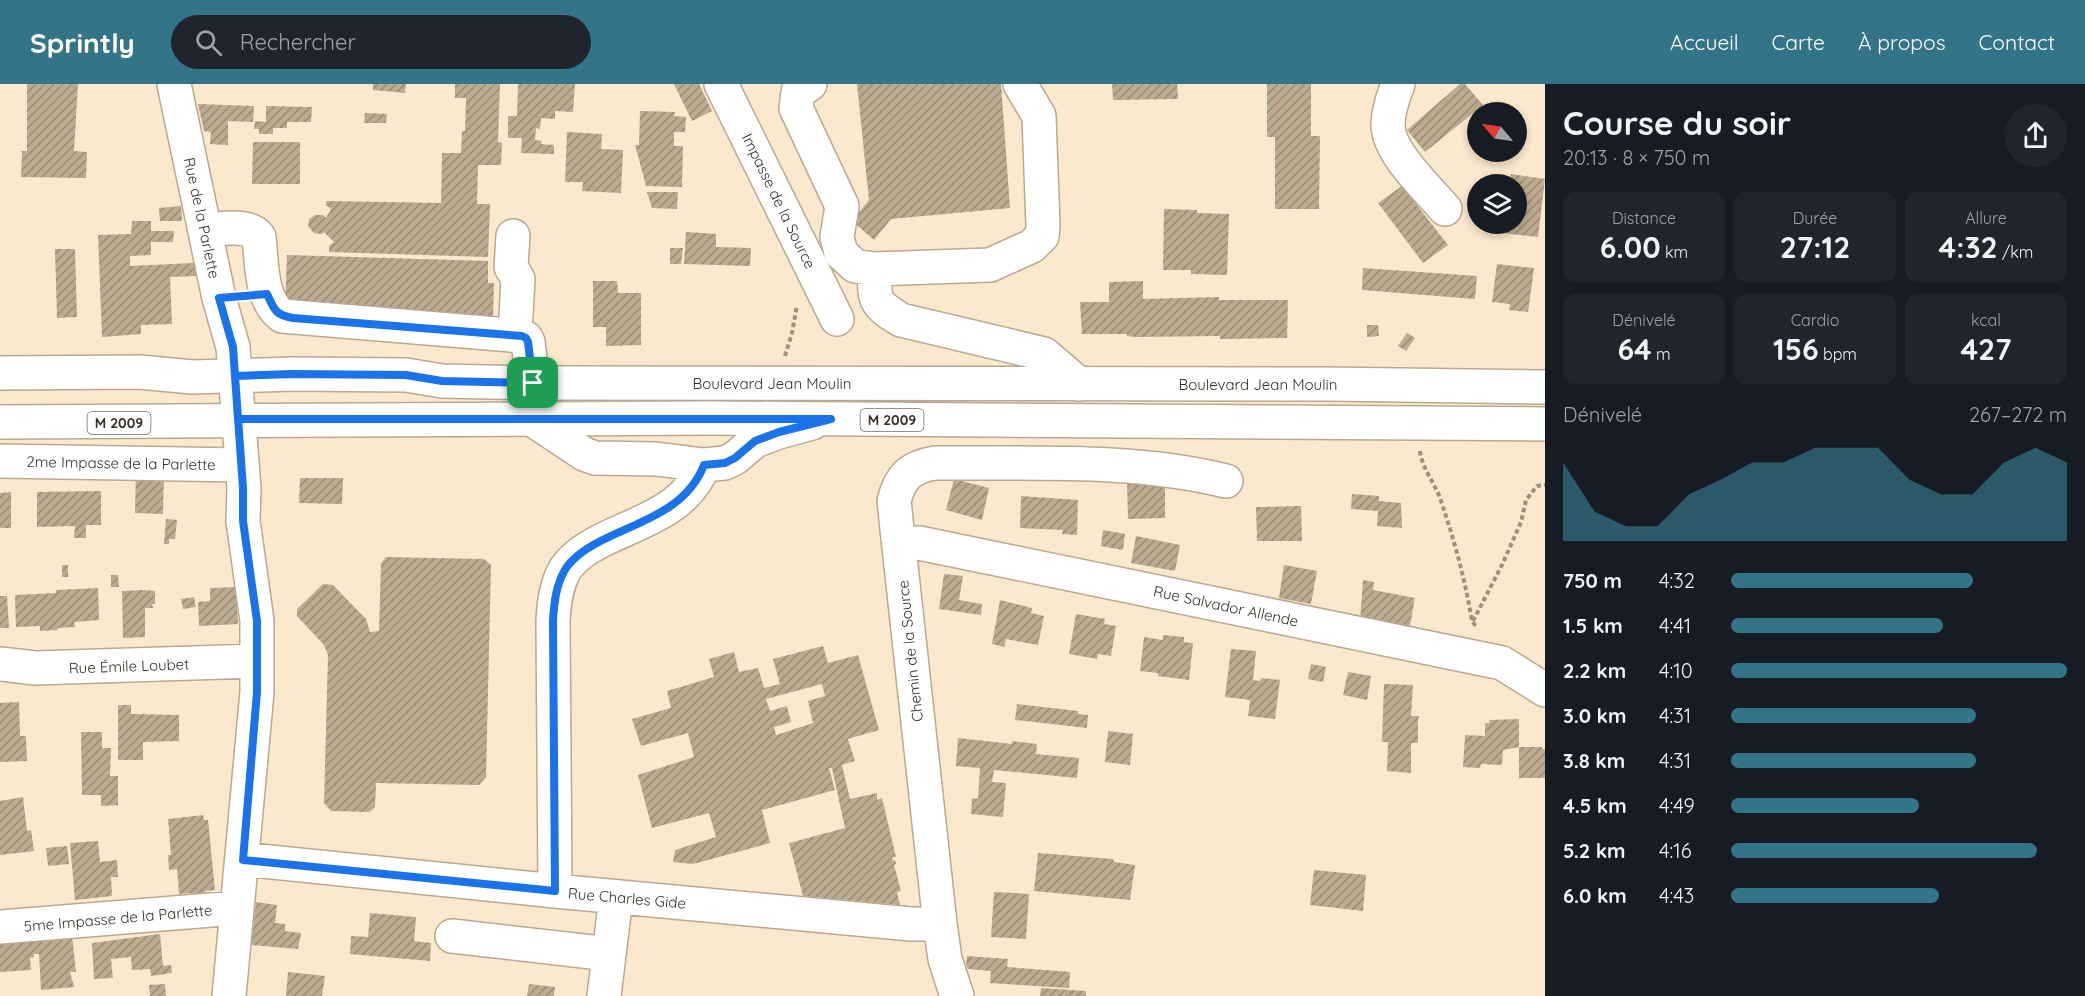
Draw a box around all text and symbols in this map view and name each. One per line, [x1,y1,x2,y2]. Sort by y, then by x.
search box [171,15,591,69]
text: Sprintly [30,25,135,60]
icon: search [192,26,225,59]
text: Rechercher [240,28,356,56]
text: Accueil [1670,29,1739,55]
text: Carte [1772,29,1825,55]
text: À propos [1858,29,1946,55]
text: Contact [1979,29,2055,55]
north arrow [1467,102,1527,162]
map controls [1467,102,1527,234]
text: Course du soir [1563,102,1791,143]
button: share [2004,104,2067,167]
street label: Impasse de la Source [738,130,820,272]
text: 20:13 · 8 × 750 m [1563,145,1710,170]
street label: Rue de la Parlette [180,156,224,280]
button: layers [1467,174,1527,234]
text: Distance [1612,208,1676,228]
text: Durée [1793,208,1837,228]
text: Allure [1965,208,2007,228]
text: 6.00 [1600,228,1661,266]
text: 27:12 [1780,228,1850,266]
text: 4:32 [1939,228,1998,266]
text: km [1661,242,1688,262]
text: /km [1998,242,2033,262]
text: Dénivelé [1612,310,1676,330]
text: Cardio [1791,310,1839,330]
text: kcal [1971,310,2001,330]
text: 64 [1617,330,1652,368]
text: 156 [1773,330,1819,368]
text: 427 [1960,330,2012,368]
text: m [1652,344,1671,364]
text: bpm [1819,344,1857,364]
pin [507,357,558,408]
icon: arrive [516,366,549,399]
street label: Boulevard Jean Moulin [693,374,851,393]
street label: Boulevard Jean Moulin [1179,375,1337,394]
text: Dénivelé [1563,402,1642,427]
text: 267–272 m [1969,402,2067,427]
road number: M 2009 [860,409,924,431]
road number: M 2009 [88,412,150,434]
street label: 2me Impasse de la Parlette [26,452,216,474]
text: 750 m [1563,568,1622,593]
text: 4:32 [1659,568,1695,593]
street label: Chemin de la Source [893,579,927,723]
street label: Rue Salvador Allende [1152,581,1300,631]
text: 1.5 km [1563,613,1623,638]
text: 4:41 [1659,613,1691,638]
street label: Rue Émile Loubet [68,654,190,678]
text: 2.2 km [1563,658,1626,683]
text: 4:10 [1659,658,1693,683]
text: 3.0 km [1563,703,1626,728]
text: 4:31 [1659,703,1691,728]
text: 3.8 km [1563,748,1625,773]
text: 4:31 [1659,748,1691,773]
text: 4.5 km [1563,793,1627,818]
text: 4:49 [1659,793,1695,818]
text: 5.2 km [1563,838,1626,863]
text: 4:16 [1659,838,1691,863]
street label: Rue Charles Gide [567,883,687,913]
text: 6.0 km [1563,883,1627,908]
text: 4:43 [1659,883,1694,908]
street label: 5me Impasse de la Parlette [23,900,213,936]

